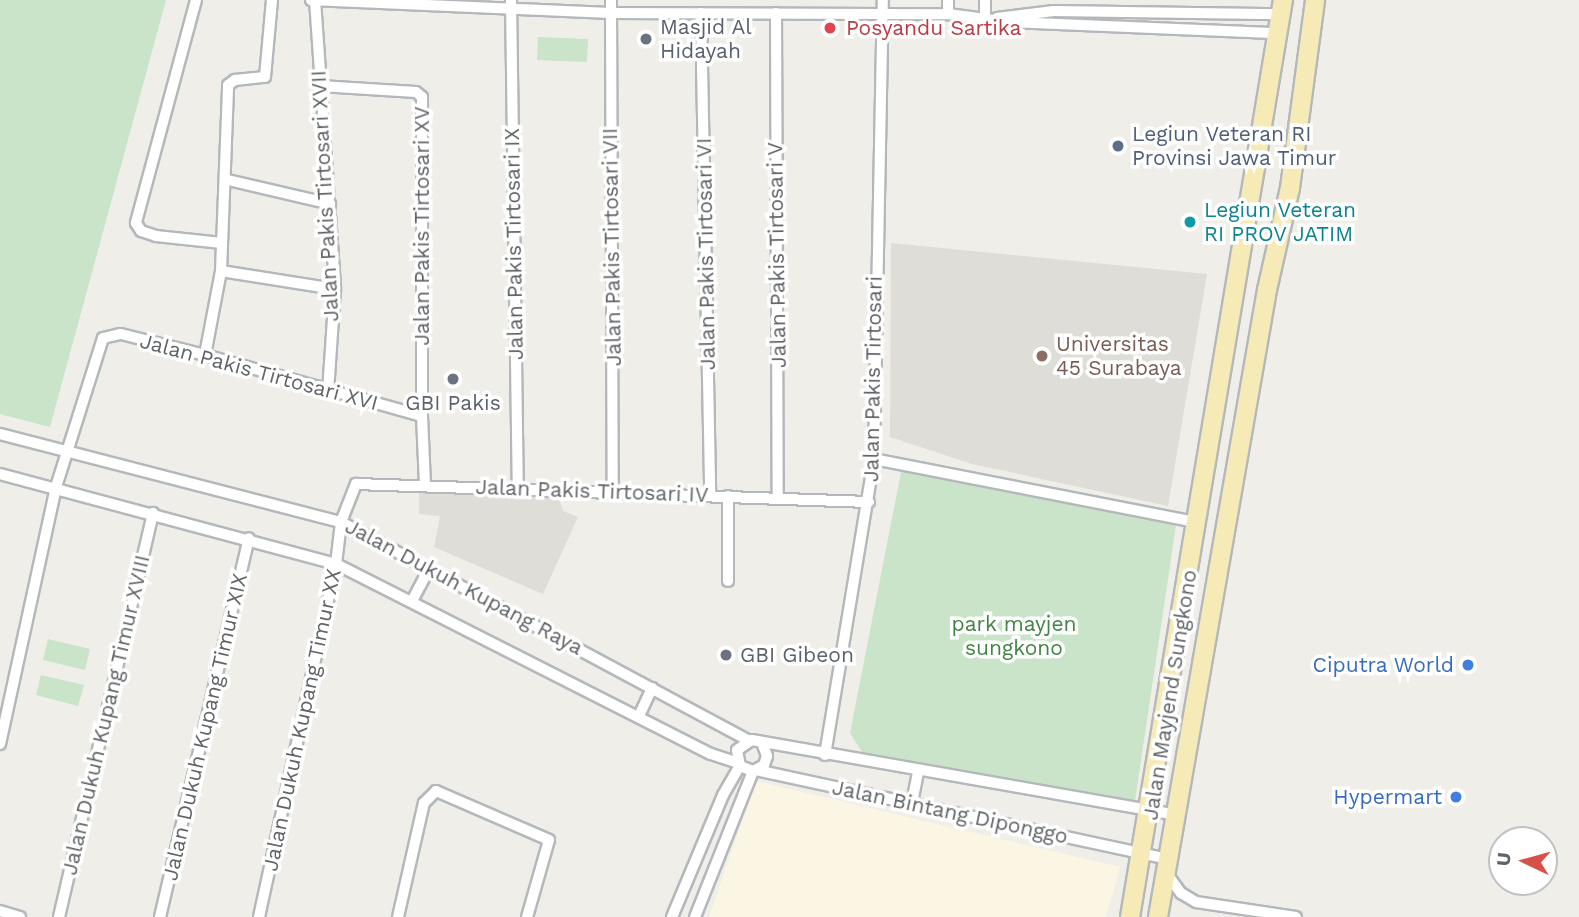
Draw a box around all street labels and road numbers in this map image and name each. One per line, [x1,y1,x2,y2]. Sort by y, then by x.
street label: Jalan Pakis Tirtosari XVII [306,69,344,323]
street label: Jalan Pakis Tirtosari XV [409,106,435,346]
street label: Jalan Pakis Tirtosari IX [499,127,529,361]
street label: Jalan Pakis Tirtosari VII [597,127,627,367]
street label: Jalan Pakis Tirtosari VI [691,137,721,371]
street label: Jalan Pakis Tirtosari V [762,141,792,369]
street label: Jalan Pakis Tirtosari [859,275,887,483]
street label: Jalan Pakis Tirtosari XVI [137,328,381,416]
street label: Jalan Pakis Tirtosari IV [475,474,709,508]
street label: Jalan Dukuh Kupang Raya [341,514,587,660]
street label: Jalan Dukuh Kupang Timur XVIII [57,552,155,878]
street label: Jalan Dukuh Kupang Timur XX [258,566,346,874]
street label: Jalan Mayjend Sungkono [1138,568,1202,822]
street label: Jalan Dukuh Kupang Timur XIX [157,570,253,884]
street label: Jalan Bintang Diponggo [830,775,1070,849]

